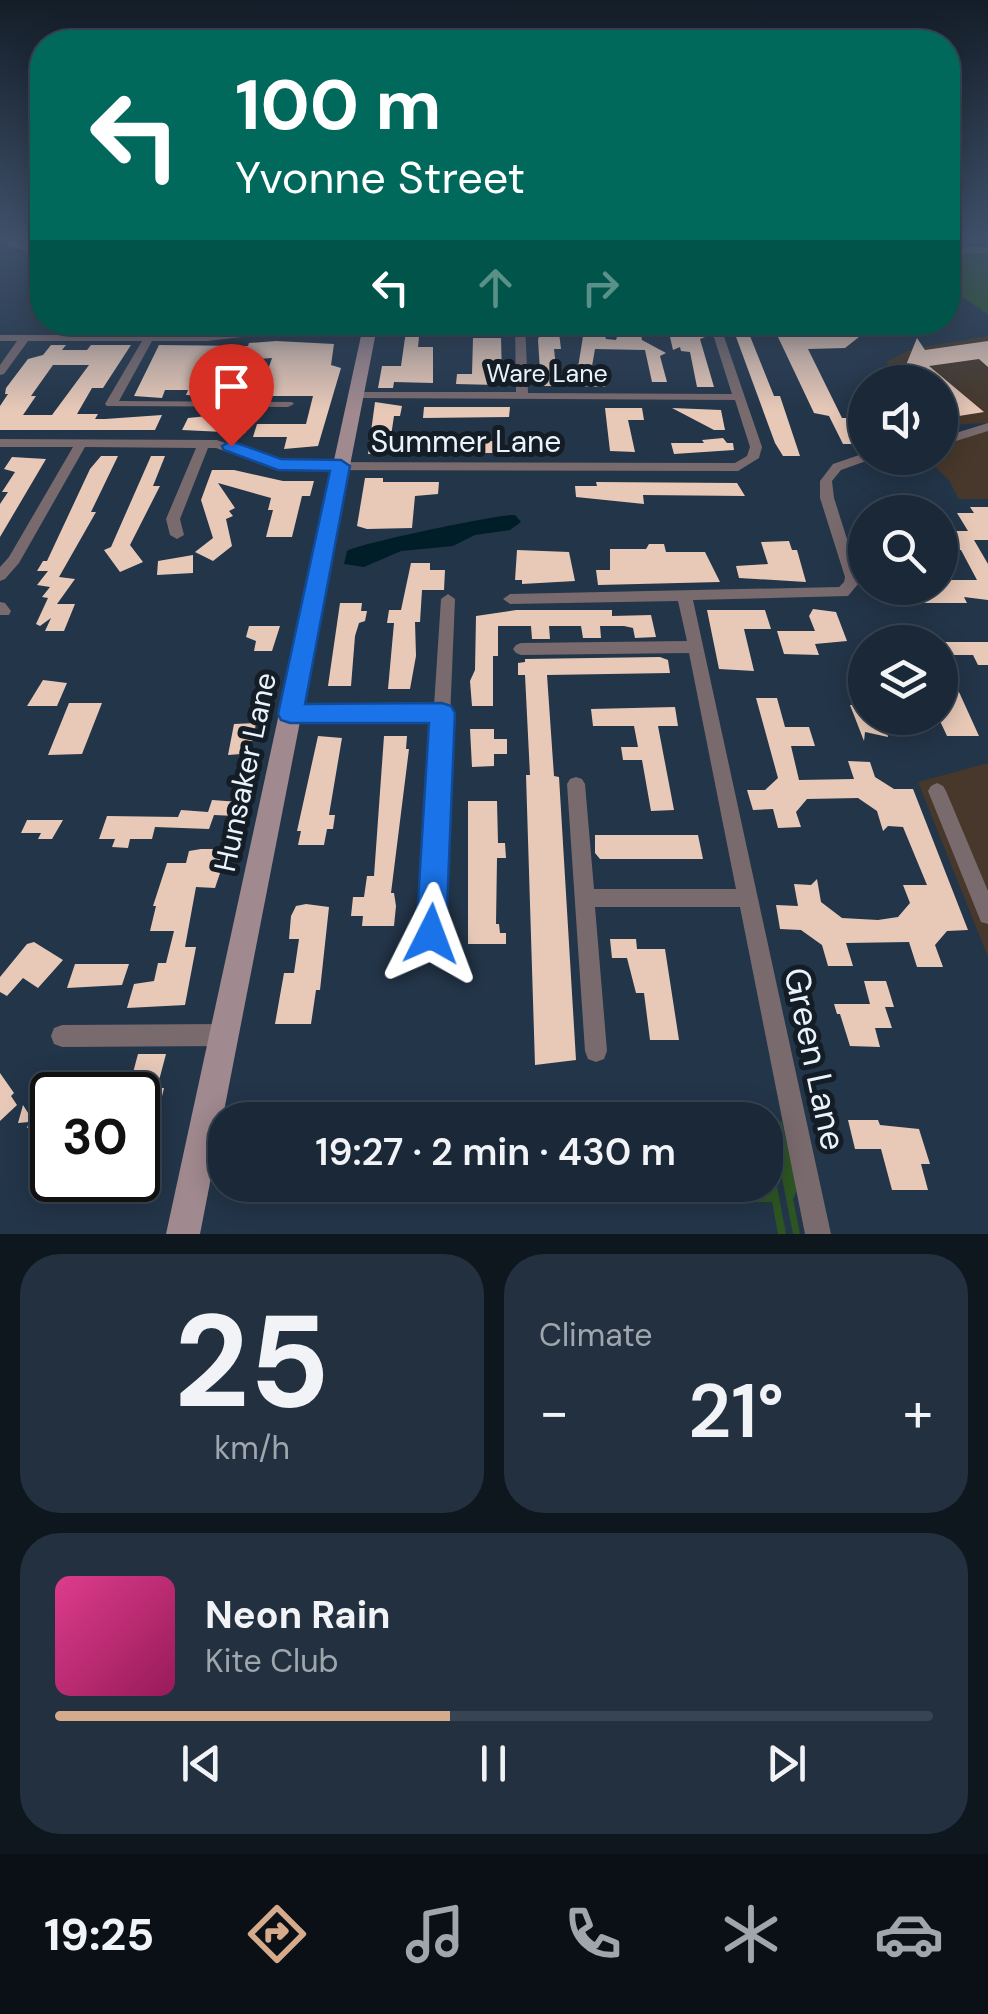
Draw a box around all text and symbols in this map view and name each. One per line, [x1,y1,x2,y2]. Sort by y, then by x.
text: 100 m [235,60,441,151]
icon: left [70,70,200,200]
text: Yvonne Street [235,148,525,207]
icon: left [363,260,418,315]
icon: ahead [468,260,523,315]
icon: right [573,260,628,315]
pin [189,344,274,447]
street label: Ware Lane [486,357,608,390]
icon: arrive [204,359,259,414]
map controls [848,365,958,735]
button: sound [848,365,958,475]
street label: Summer Lane [371,422,561,461]
button: search [848,495,958,605]
button: layers [848,625,958,735]
street label: Hunsaker Lane [205,669,285,875]
position arrow [379,882,483,986]
street label: Green Lane [773,964,857,1154]
speed limit sign: 30 [30,1072,160,1202]
text: 19:27 · 2 min · 430 m [315,1127,676,1177]
text: 25 [174,1277,330,1446]
text: Climate [539,1314,653,1356]
text: 21° [688,1363,784,1460]
text: − [539,1376,569,1448]
text: + [903,1376,933,1448]
text: km/h [214,1427,290,1469]
text: Neon Rain [205,1590,390,1640]
text: Kite Club [205,1640,339,1682]
icon: previous [174,1736,229,1791]
icon: pause [466,1736,521,1791]
icon: next [759,1736,814,1791]
icon: directions [242,1899,312,1969]
icon: music [400,1899,470,1969]
icon: phone [558,1899,628,1969]
icon: climate [716,1899,786,1969]
icon: car [874,1899,944,1969]
text: 19:25 [44,1905,154,1964]

